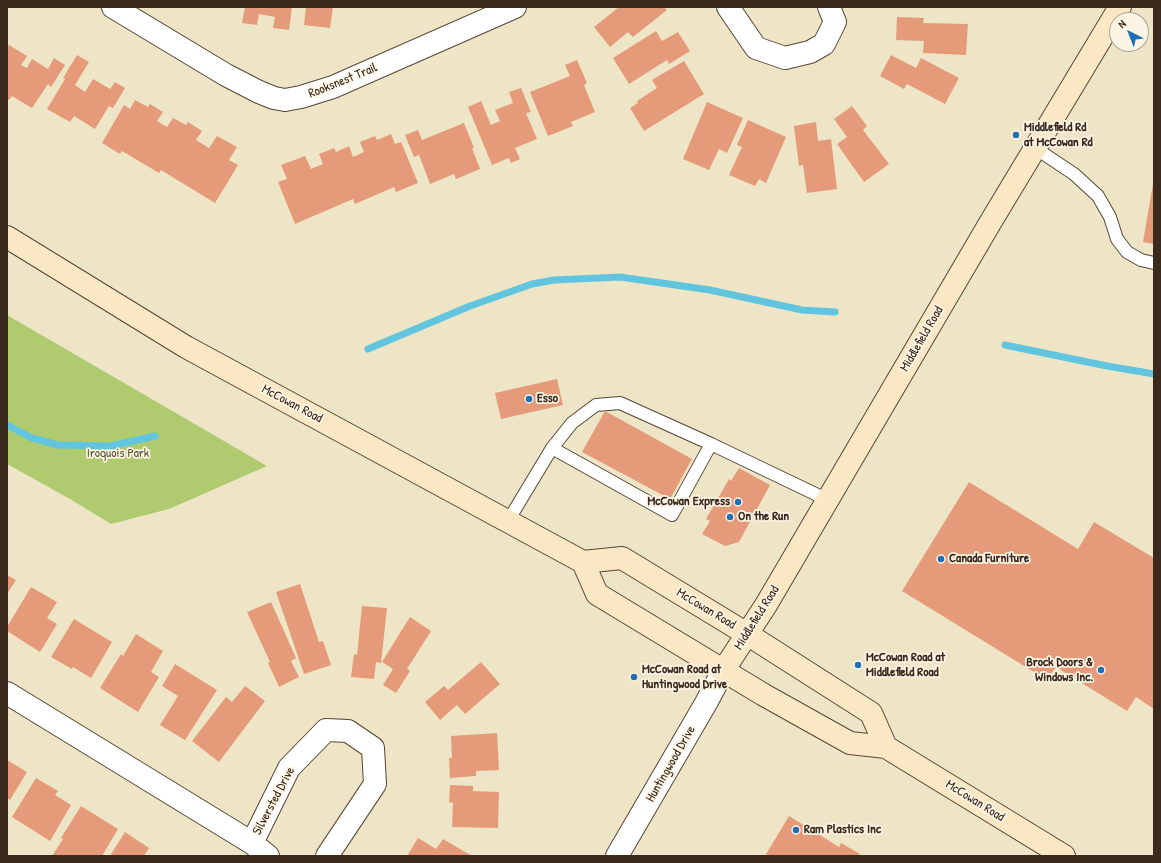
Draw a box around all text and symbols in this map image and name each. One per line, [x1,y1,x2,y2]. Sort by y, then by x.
north arrow [1109,12,1149,52]
text: N [1115,17,1128,31]
street label: Rooksnest Trail [306,60,380,102]
place label: Middlefield Rd at McCowan Rd [1024,120,1093,151]
marker: Middlefield Rd at McCowan Rd [1011,130,1021,140]
street label: Middlefield Road [897,304,947,374]
street label: McCowan Road [259,382,325,426]
place label: Esso [537,391,558,407]
marker: Esso [524,394,534,404]
park label: Iroquois Park [87,446,149,462]
place label: McCowan Express [648,494,730,510]
marker: McCowan Express [733,497,743,507]
place label: On the Run [738,509,789,525]
marker: On the Run [725,512,735,522]
place label: Canada Furniture [949,551,1029,567]
marker: Canada Furniture [936,554,946,564]
street label: Middlefield Road [731,583,783,653]
street label: McCowan Road [674,585,738,633]
place label: McCowan Road at Middlefield Road [866,650,945,681]
place label: Brock Doors & Windows Inc. [1026,655,1093,686]
marker: McCowan Road at Middlefield Road [853,660,863,670]
place label: McCowan Road at Huntingwood Drive [642,662,727,693]
marker: Brock Doors & Windows Inc. [1096,665,1106,675]
marker: McCowan Road at Huntingwood Drive [629,672,639,682]
street label: Huntingwood Drive [643,723,699,805]
street label: Silversted Drive [250,764,298,838]
street label: McCowan Road [943,777,1007,825]
place label: Ram Plastics Inc [804,822,881,838]
marker: Ram Plastics Inc [791,825,801,835]

